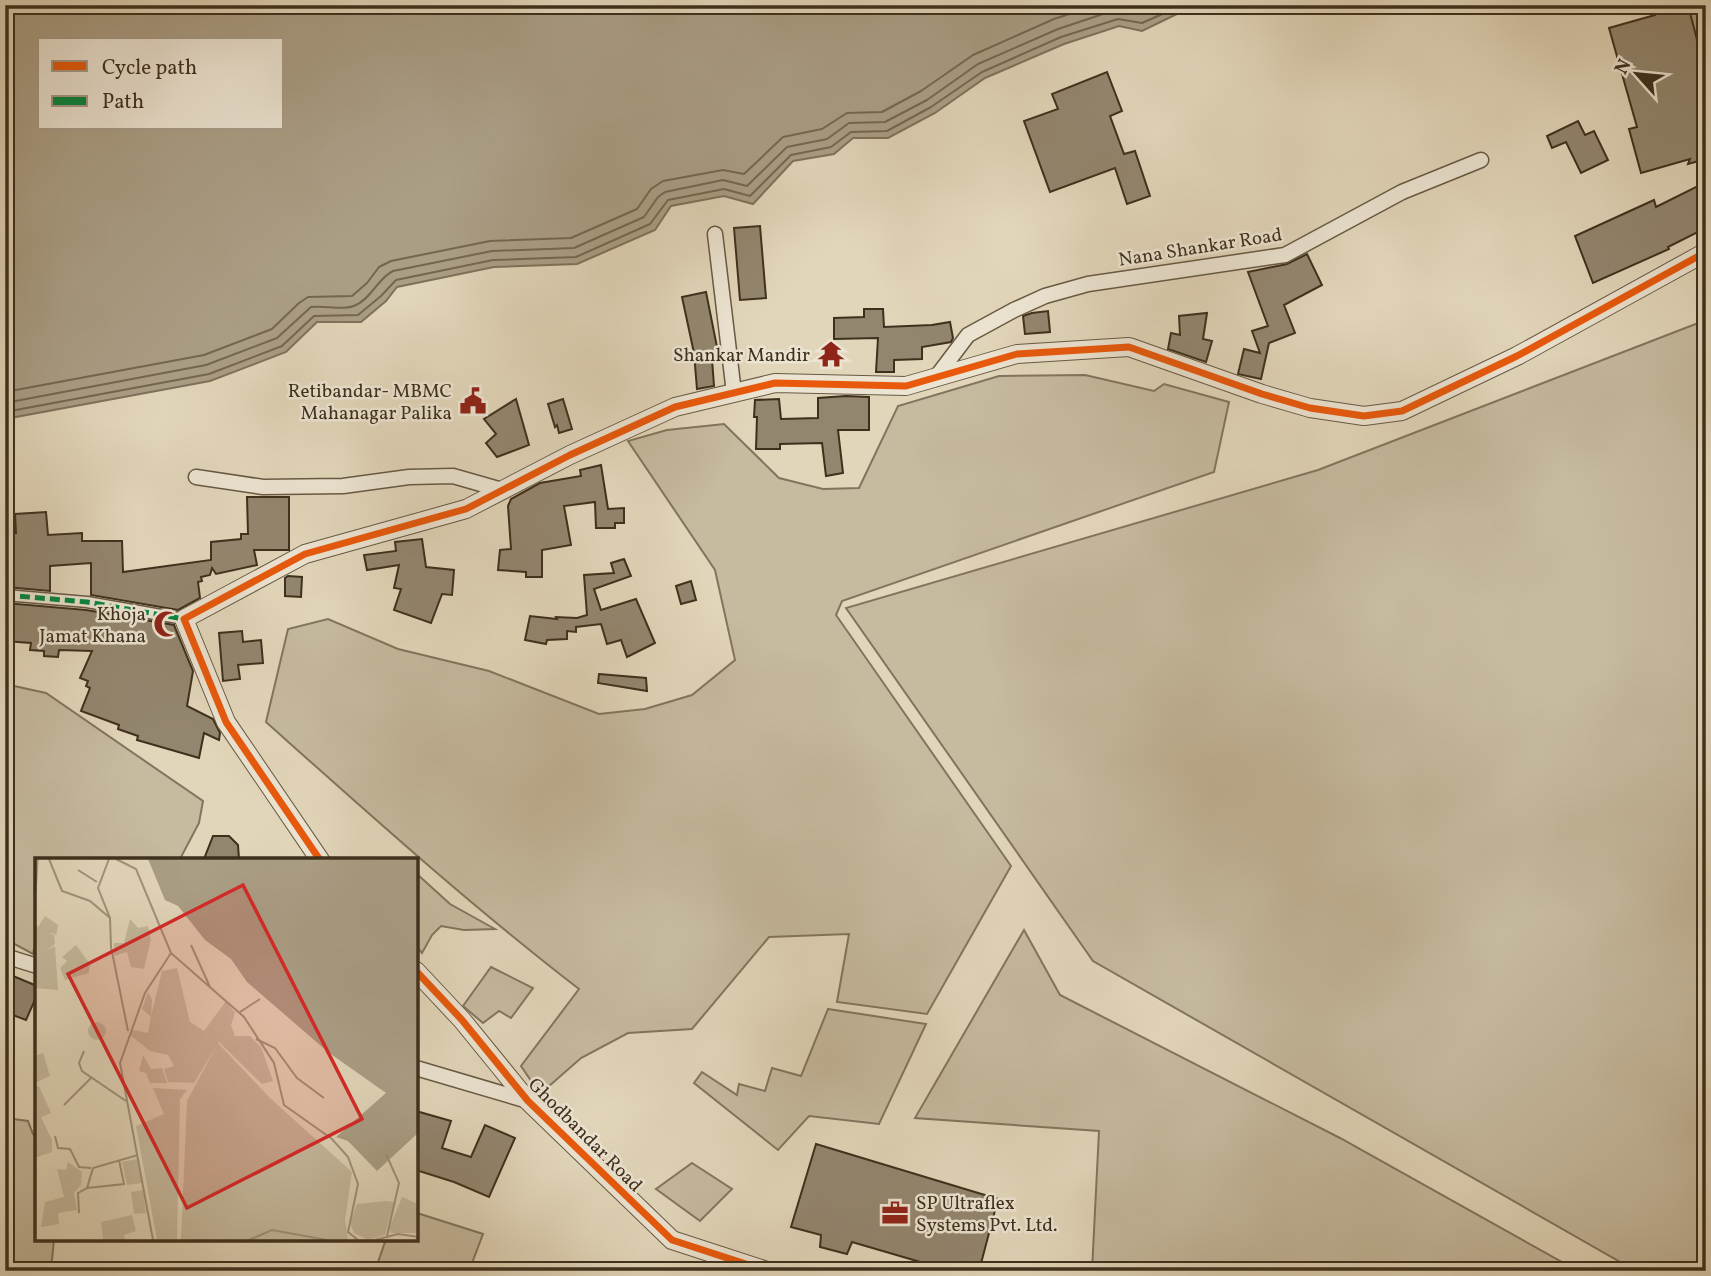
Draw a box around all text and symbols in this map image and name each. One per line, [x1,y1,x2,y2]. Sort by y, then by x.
legend [38,38,284,130]
north arrow [1602,38,1672,108]
text: Cycle path [102,54,197,83]
text: N [1609,55,1638,79]
text: Path [102,88,144,117]
street label: Nana Shankar Road [1117,222,1284,274]
temple icon: Shankar Mandir [816,339,846,369]
place label: Shankar Mandir [673,343,810,369]
place label: Retibandar- MBMC Mahanagar Palika [288,379,452,427]
public building icon: Retibandar- MBMC Mahanagar Palika [458,386,488,416]
place label: Khoja Jamat Khana [39,602,146,650]
mosque icon: Khoja Jamat Khana [152,609,182,639]
inset map [35,858,418,1241]
street label: Ghodbandar Road [522,1072,648,1198]
place label: SP Ultraflex Systems Pvt. Ltd. [916,1191,1057,1239]
office icon: SP Ultraflex Systems Pvt. Ltd. [880,1198,910,1228]

